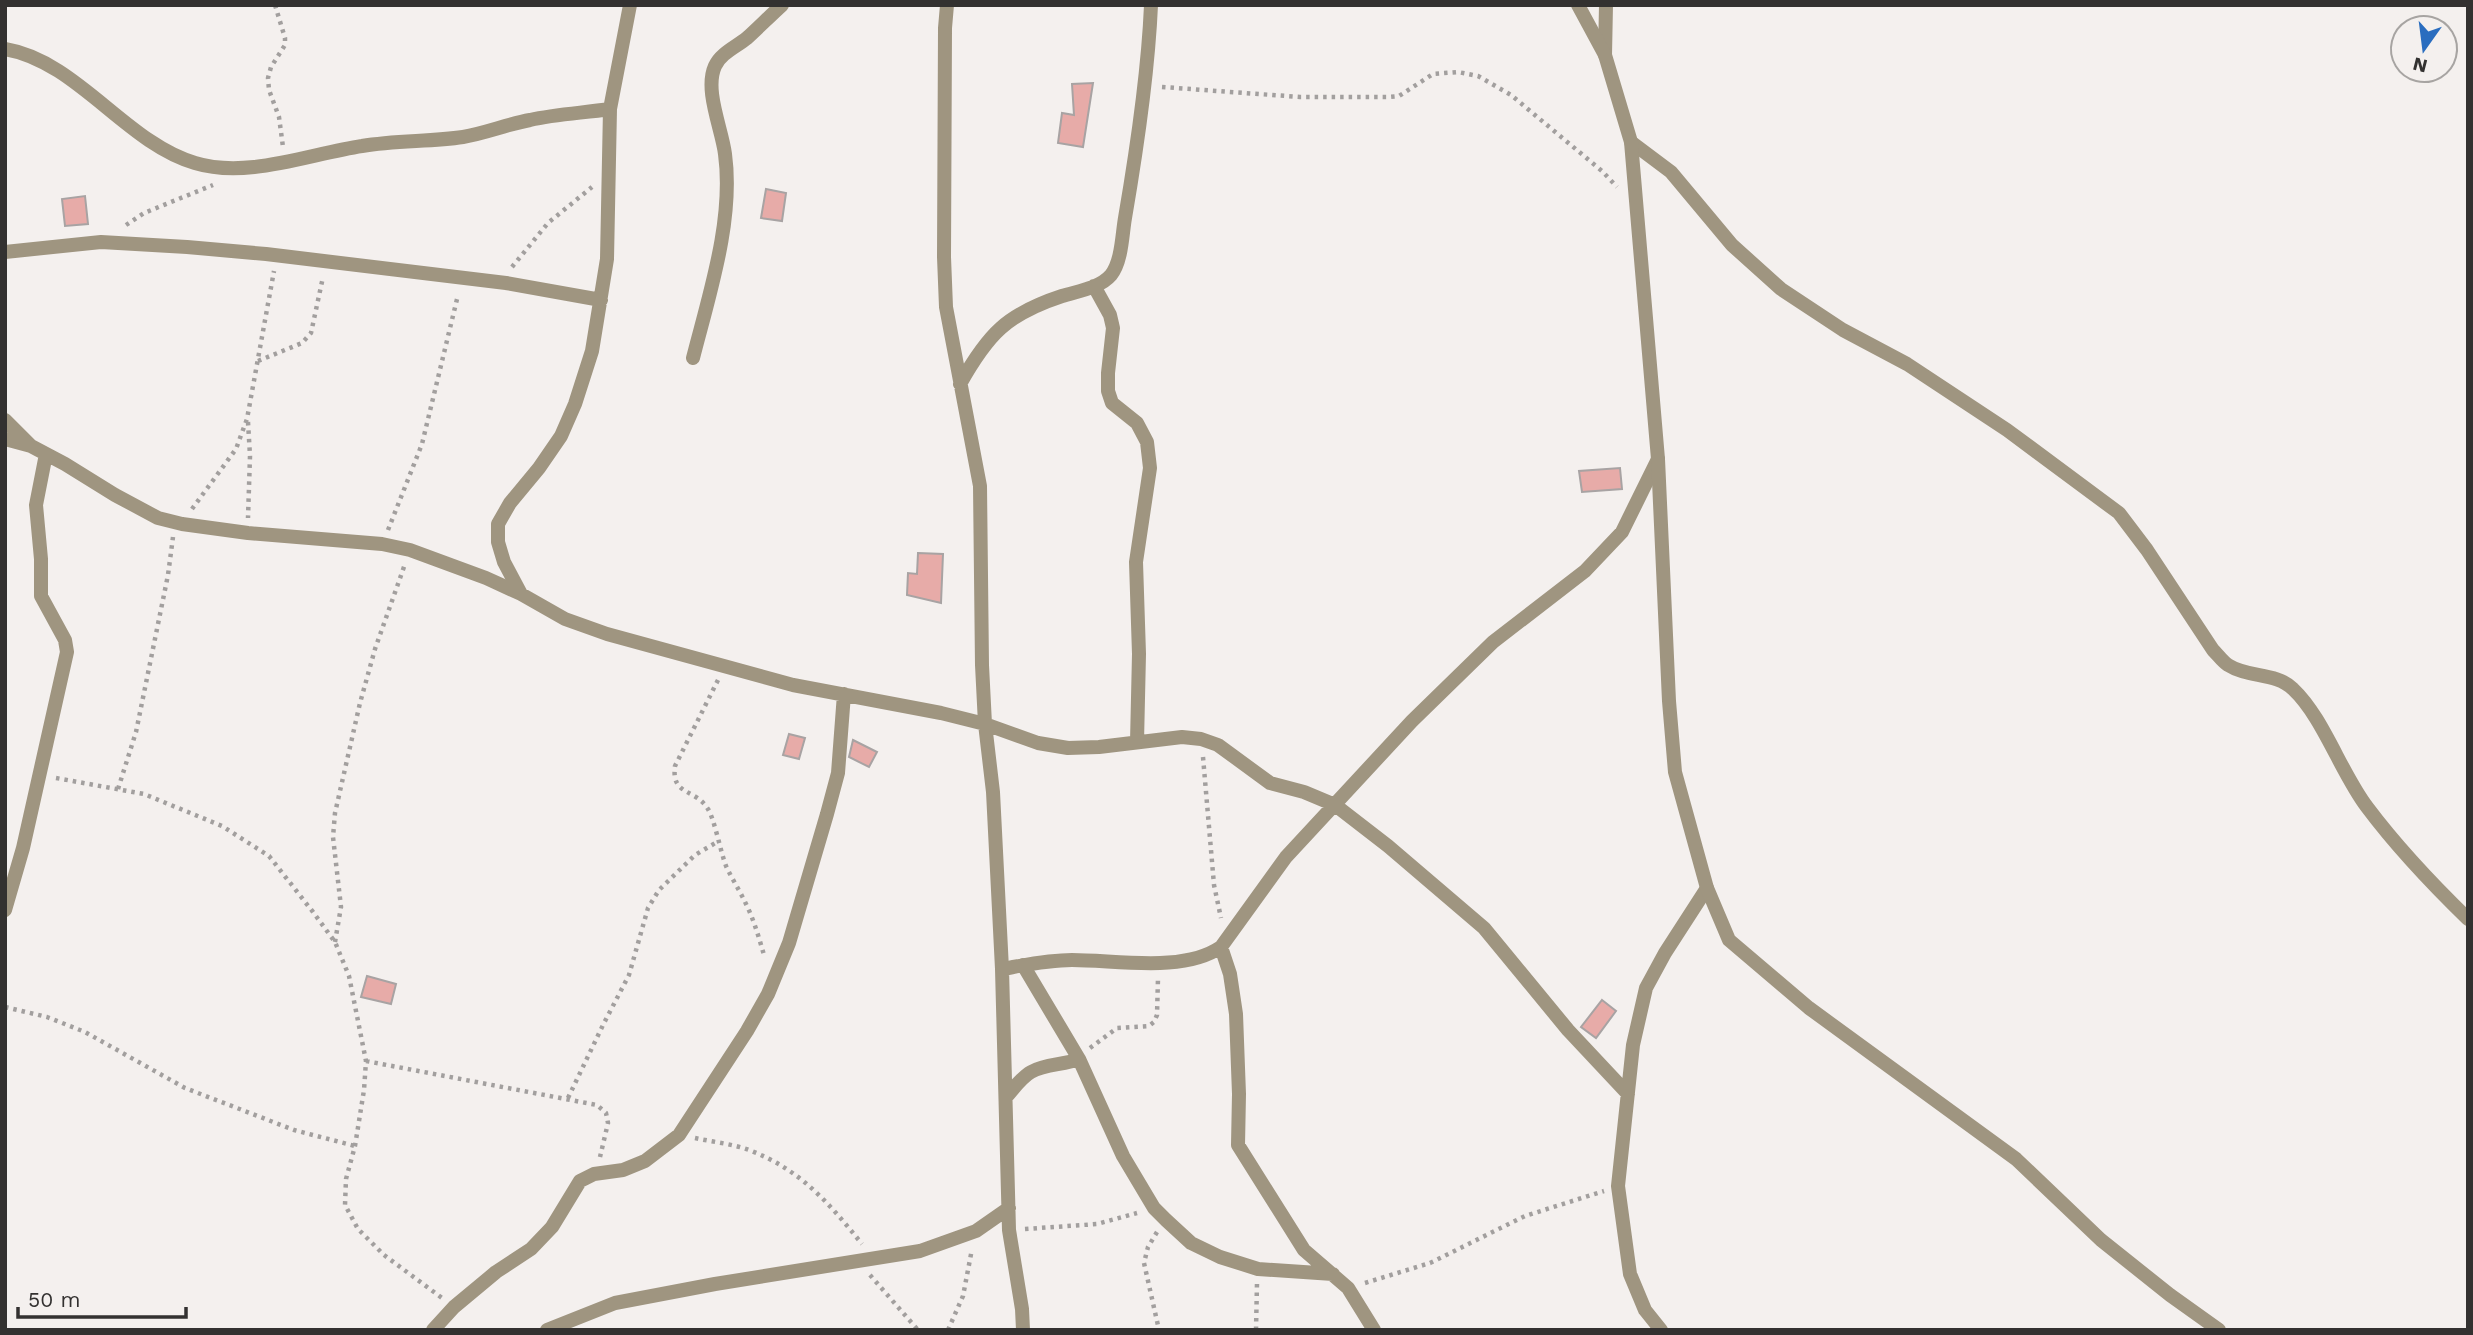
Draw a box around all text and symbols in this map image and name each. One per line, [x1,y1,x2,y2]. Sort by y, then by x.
north arrow [2389,14,2459,84]
text: N [2410,52,2430,78]
scale bar [18,1276,186,1320]
text: 50 m [28,1287,80,1312]

